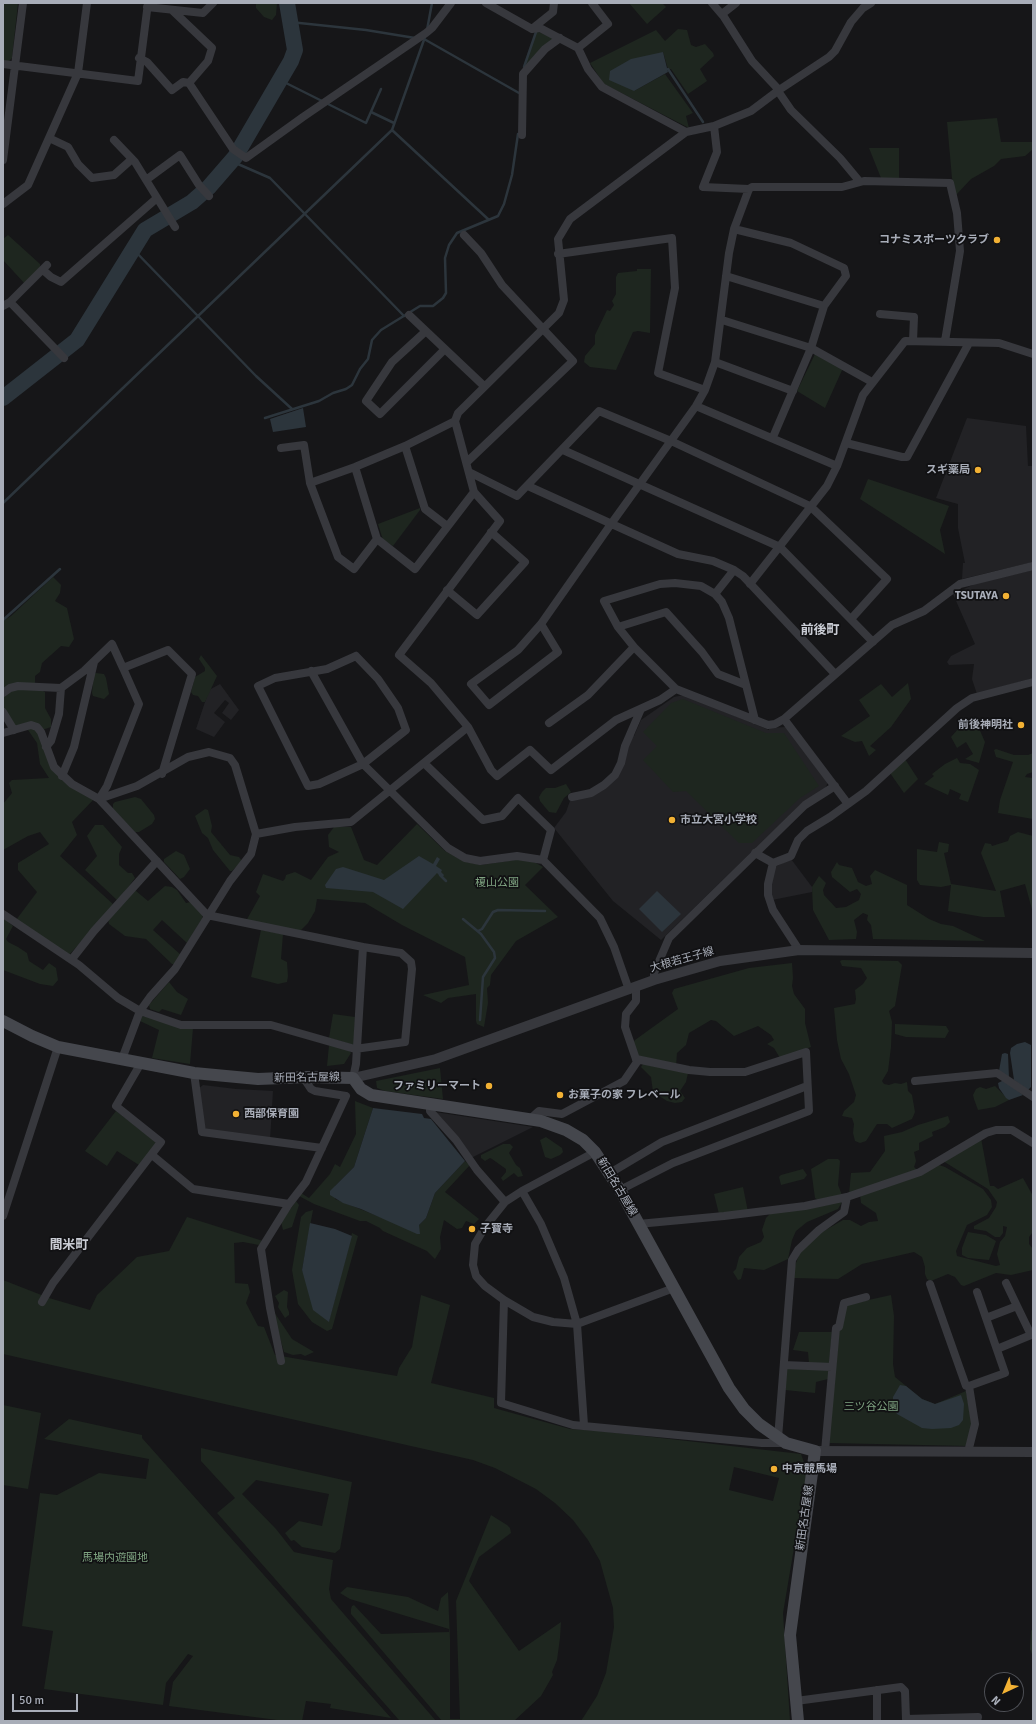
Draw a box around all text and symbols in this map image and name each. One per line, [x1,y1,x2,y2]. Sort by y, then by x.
place label: コナミスポーツクラブ [879,233,989,247]
marker: コナミスポーツクラブ [992,235,1002,245]
place label: スギ薬局 [926,463,970,477]
marker: スギ薬局 [973,465,983,475]
place label: TSUTAYA [955,589,998,603]
marker: TSUTAYA [1001,591,1011,601]
district label: 前後町 [801,623,839,639]
place label: 前後神明社 [958,718,1013,732]
marker: 前後神明社 [1016,720,1026,730]
place label: 市立大宮小学校 [680,813,757,827]
marker: 市立大宮小学校 [667,815,677,825]
park label: 榎山公園 [475,876,519,890]
street label: 大根若王子線 [648,945,716,975]
street label: 新田名古屋線 [274,1071,340,1085]
place label: ファミリーマート [393,1079,481,1093]
marker: ファミリーマート [484,1081,494,1091]
place label: お菓子の家 フレベール [568,1088,680,1102]
marker: お菓子の家 フレベール [555,1090,565,1100]
place label: 西部保育園 [244,1107,299,1121]
marker: 西部保育園 [231,1109,241,1119]
street label: 新田名古屋線 [594,1155,640,1219]
place label: 子寶寺 [480,1222,513,1236]
marker: 子寶寺 [467,1224,477,1234]
district label: 間米町 [50,1238,88,1254]
park label: 三ツ谷公園 [844,1400,898,1414]
place label: 中京競馬場 [782,1462,837,1476]
marker: 中京競馬場 [769,1464,779,1474]
street label: 新田名古屋線 [794,1484,816,1552]
park label: 馬場内遊園地 [82,1551,148,1565]
north arrow [984,1672,1024,1712]
scale bar [14,1686,80,1712]
text: 50 m [19,1693,44,1708]
text: N [989,1693,1003,1708]

